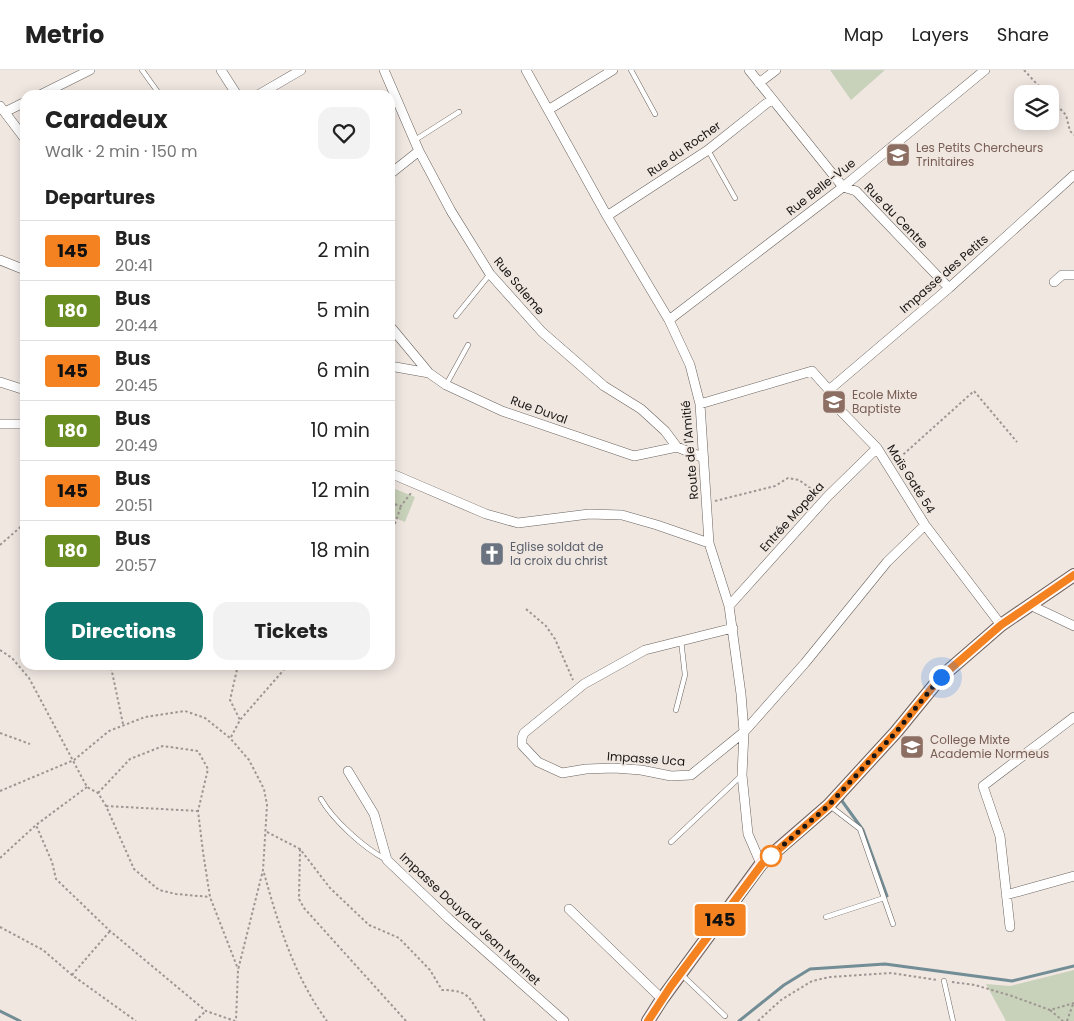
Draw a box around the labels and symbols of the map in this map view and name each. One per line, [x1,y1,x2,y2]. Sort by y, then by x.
street label: Rue du Rocher [643,117,724,180]
place label: Les Petits Chercheurs Trinitaires [916,139,1043,170]
school or university icon: Les Petits Chercheurs Trinitaires [885,142,911,168]
street label: Rue Belle-Vue [783,154,859,219]
street label: Rue du Centre [861,179,932,252]
street label: Impasse des Petits [896,230,992,317]
street label: Rue Saleme [490,253,549,318]
place label: Ecole Mixte Baptiste [852,386,918,417]
school or university icon: Ecole Mixte Baptiste [821,389,847,415]
street label: Rue Duval [508,391,570,428]
street label: Route de l'Amitié [677,400,702,500]
street label: Maïs Gaté 54 [883,441,940,517]
street label: Entrée Mopeka [756,478,828,555]
place label: Eglise soldat de la croix du christ [510,538,608,569]
church icon: Eglise soldat de la croix du christ [479,541,505,567]
your location [929,665,954,690]
place label: College Mixte Academie Normeus [930,731,1049,762]
school or university icon: College Mixte Academie Normeus [899,734,925,760]
street label: Impasse Uca [606,747,686,770]
unlabelled marker [760,845,782,867]
street label: Impasse Douyard Jean Monnet [396,849,545,989]
line badge: 145 [691,904,749,936]

